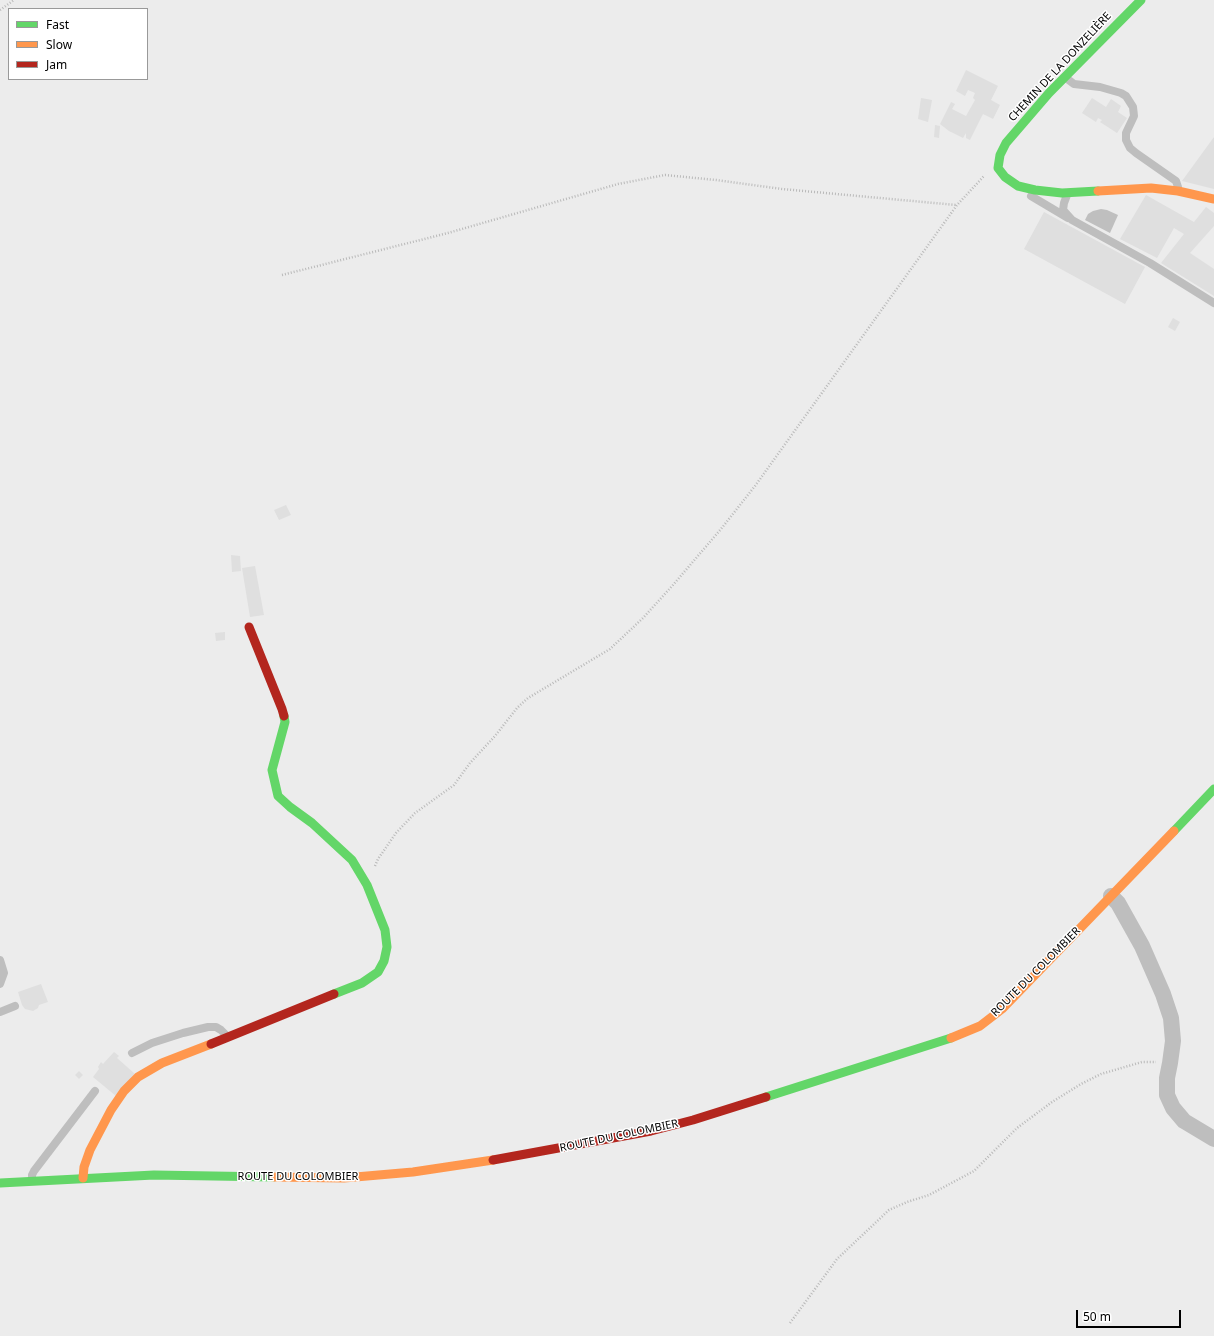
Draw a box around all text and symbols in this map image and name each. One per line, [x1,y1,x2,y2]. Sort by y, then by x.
legend [8,8,148,80]
street label: CHEMIN DE LA DONZELIÈRE [1006,10,1114,124]
text: Fast [46,16,69,33]
text: Slow [46,36,72,53]
text: Jam [46,56,67,73]
street label: ROUTE DU COLOMBIER [989,925,1083,1019]
street label: ROUTE DU COLOMBIER [559,1117,679,1155]
street label: ROUTE DU COLOMBIER [238,1170,358,1184]
scale bar [1078,1302,1183,1328]
text: 50 m [1083,1308,1111,1325]

